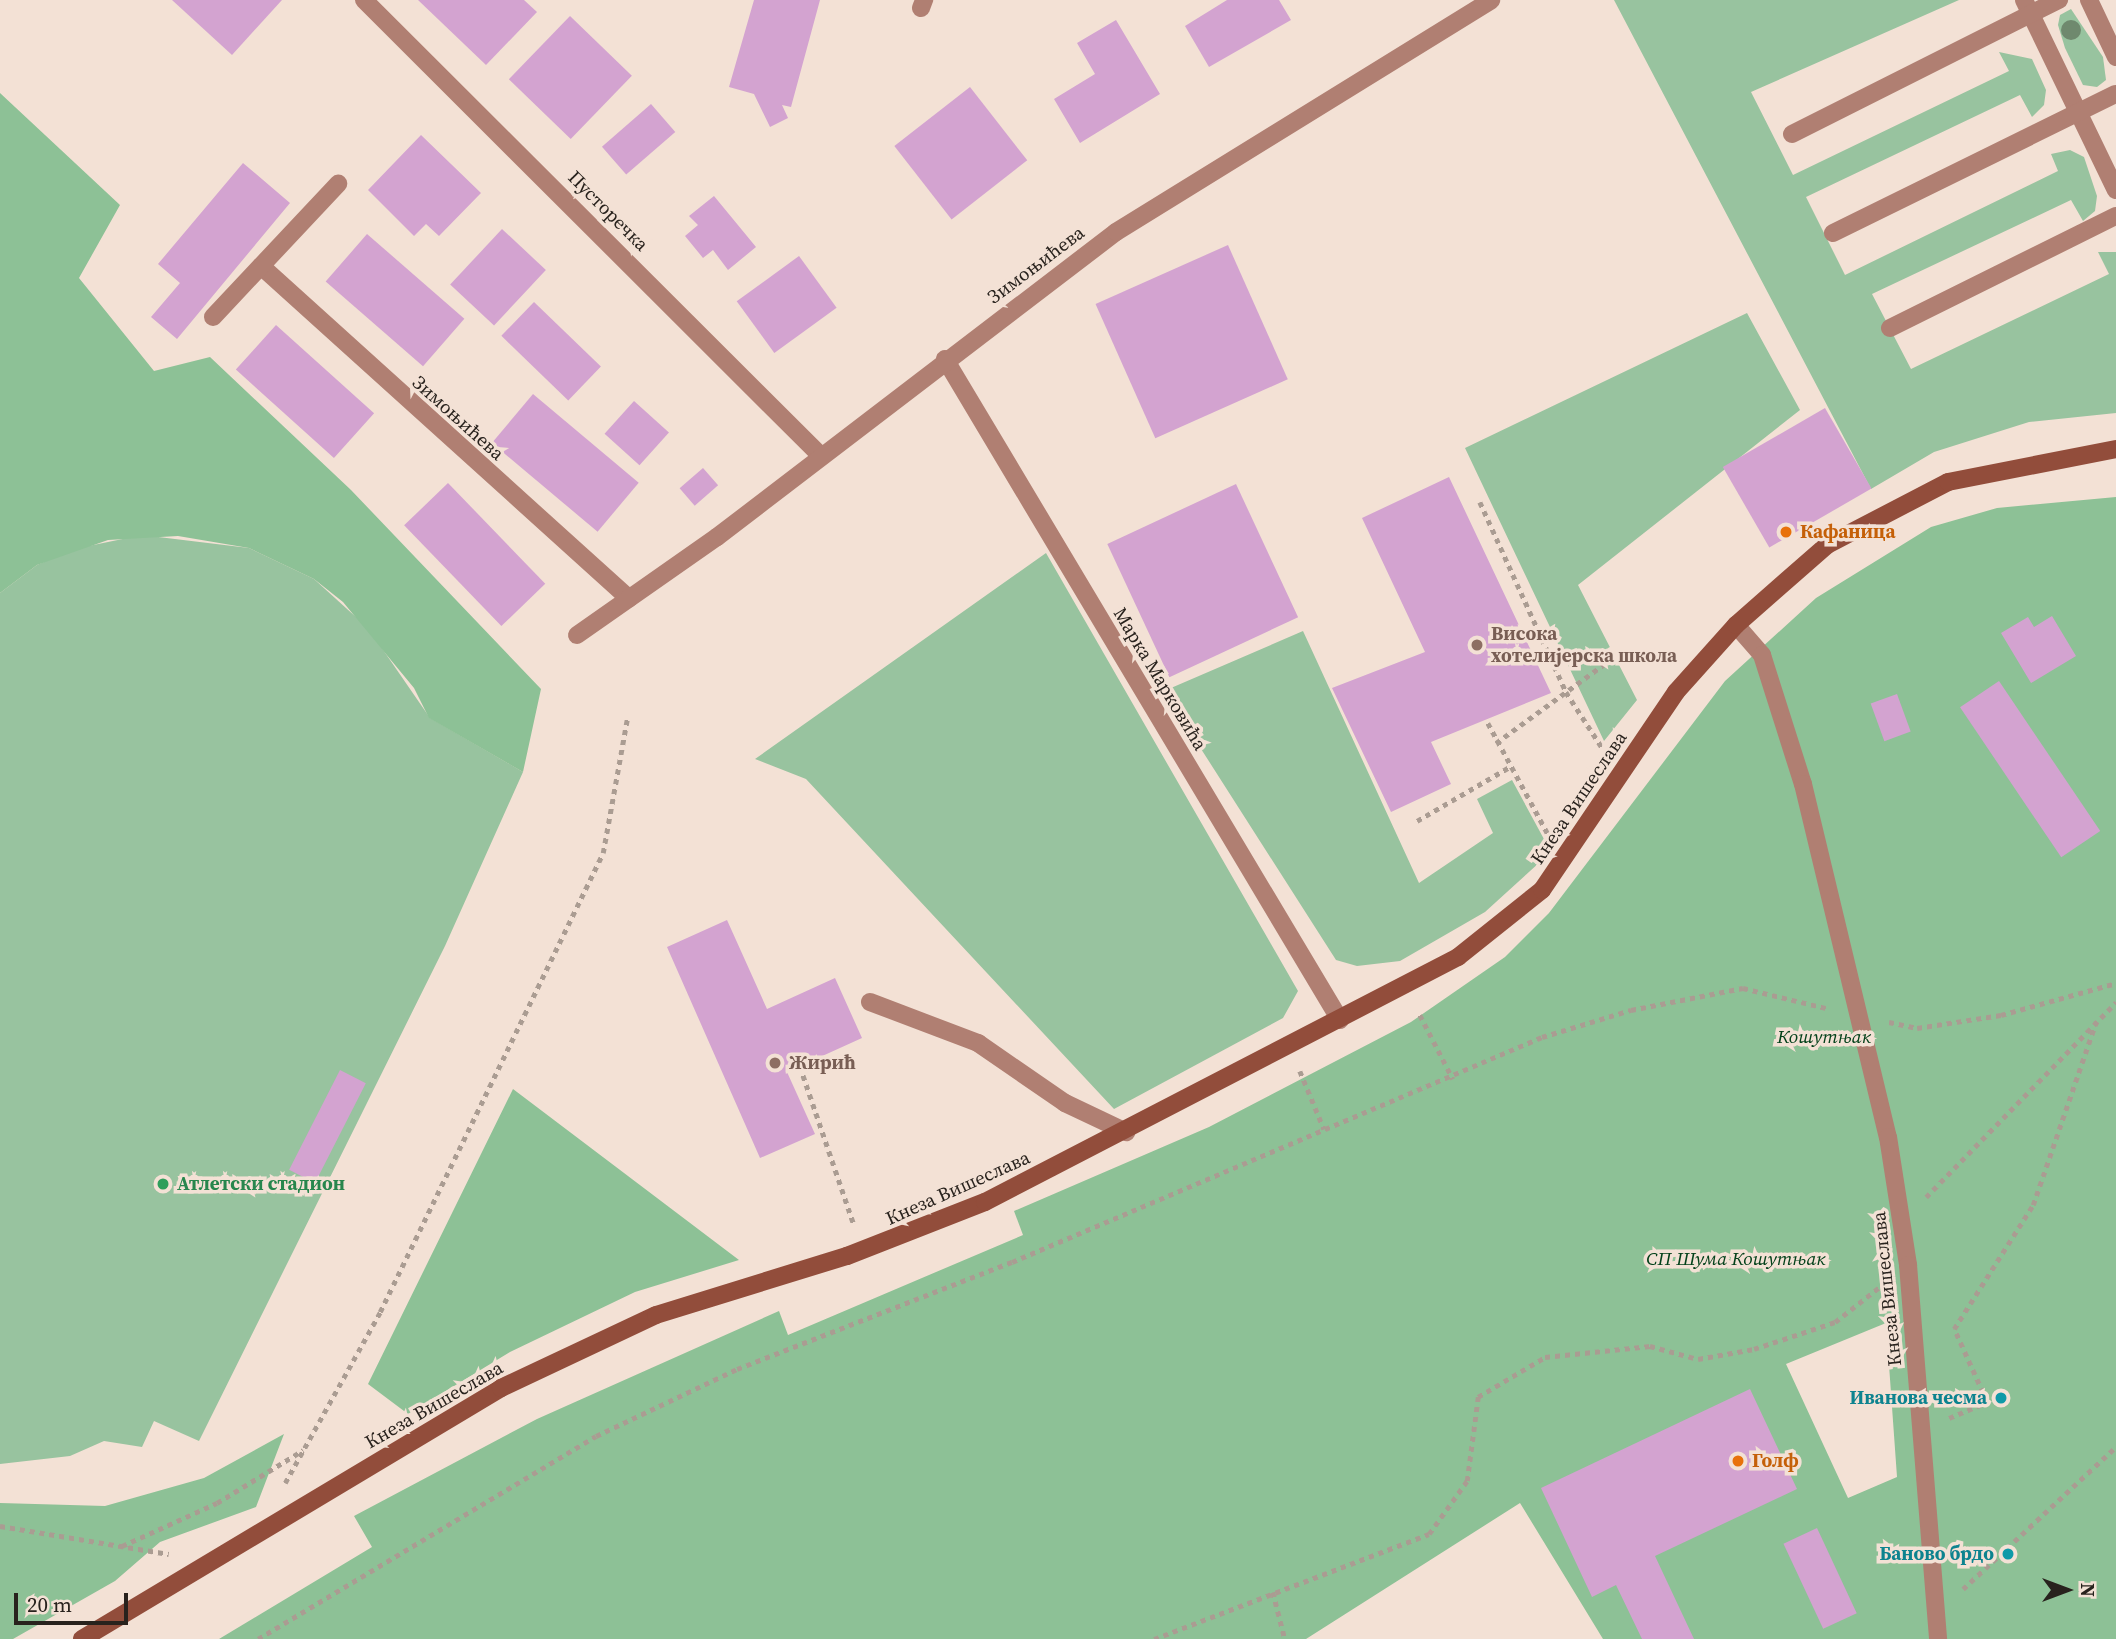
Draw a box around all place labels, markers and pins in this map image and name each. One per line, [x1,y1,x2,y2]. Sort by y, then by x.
place label: Кафаница [1800,521,1896,543]
marker: Кафаница [1778,524,1794,540]
place label: Висока хотелијерска школа [1491,623,1677,667]
marker: Висока хотелијерска школа [1469,637,1485,653]
place label: Жирић [789,1052,856,1074]
marker: Жирић [767,1055,783,1071]
place label: Атлетски стадион [177,1173,345,1195]
marker: Атлетски стадион [155,1176,171,1192]
place label: Иванова чесма [1849,1387,1987,1409]
marker: Иванова чесма [1993,1390,2009,1406]
place label: Голф [1752,1450,1799,1472]
marker: Голф [1730,1453,1746,1469]
place label: Баново брдо [1879,1543,1994,1565]
marker: Баново брдо [2000,1546,2016,1562]

